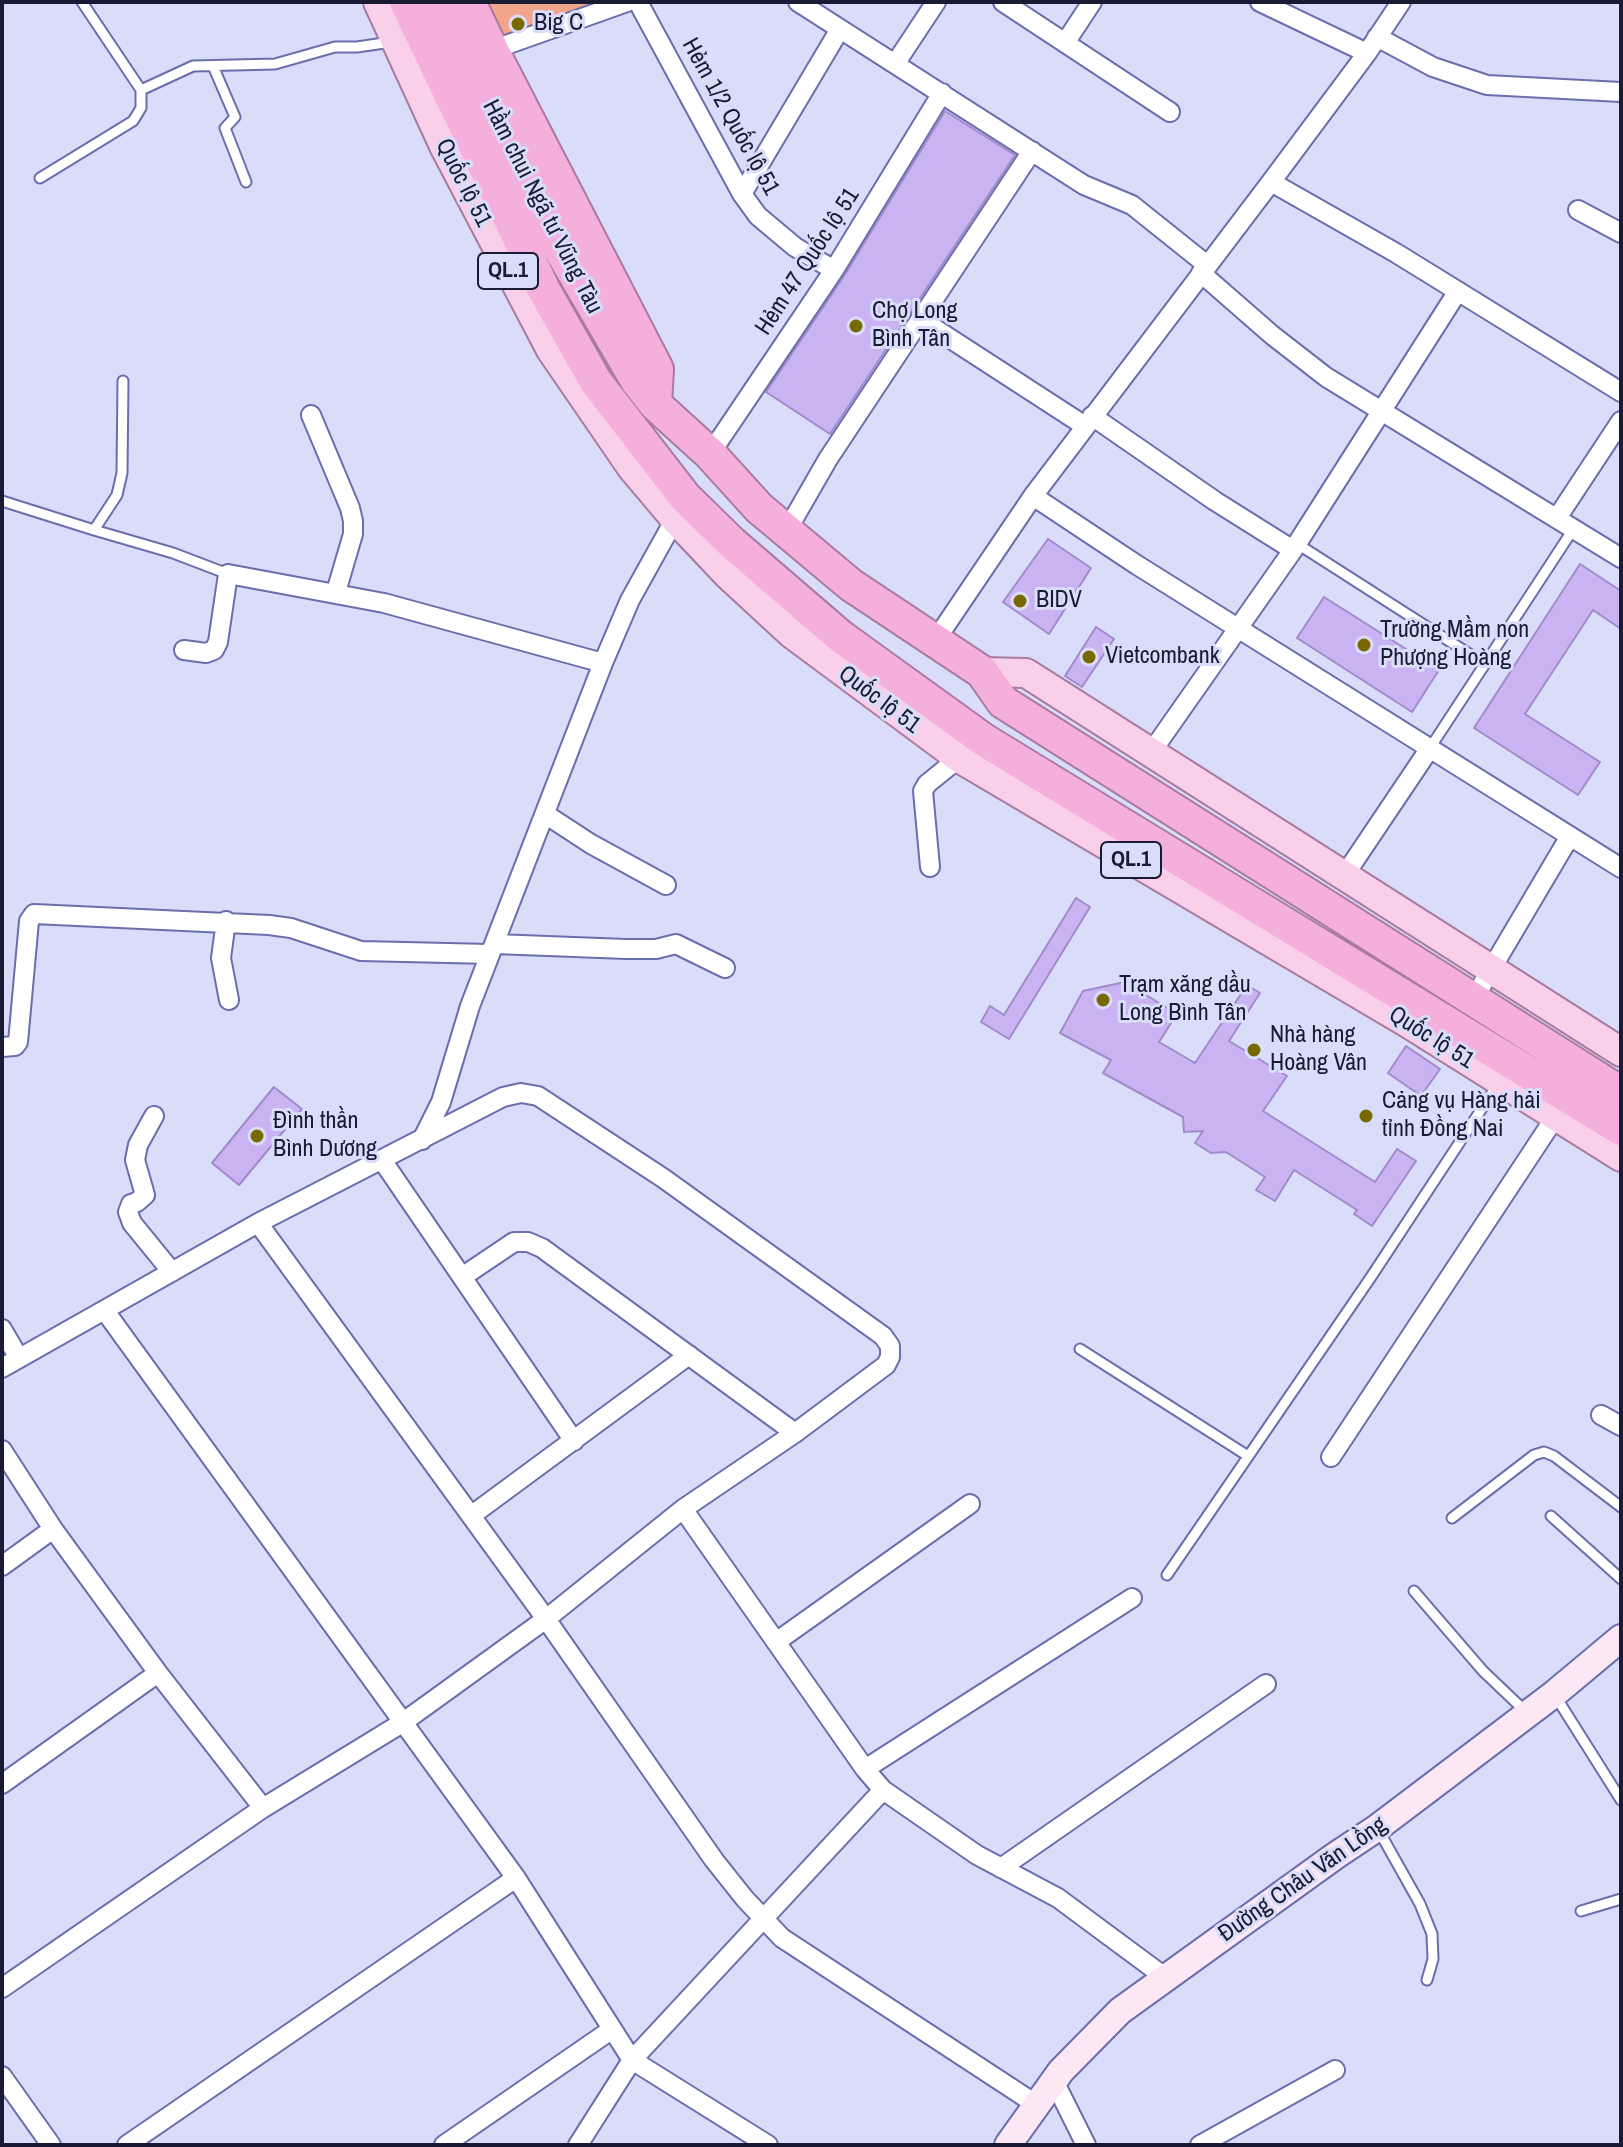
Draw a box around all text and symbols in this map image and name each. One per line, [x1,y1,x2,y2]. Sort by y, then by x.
place label: Big C [534,10,583,38]
marker: Big C [509,15,527,33]
street label: Hẻm 1/2 Quốc lộ 51 [675,33,785,201]
street label: Hầm chui Ngã tư Vũng Tàu [476,95,608,319]
street label: Quốc lộ 51 [429,134,497,232]
street label: Hẻm 47 Quốc lộ 51 [750,183,866,341]
road number: QL.1 [478,253,538,289]
place label: Chợ Long Bình Tân [872,298,957,354]
marker: Chợ Long Bình Tân [847,317,865,335]
place label: BIDV [1036,587,1082,615]
marker: BIDV [1011,592,1029,610]
place label: Trường Mầm non Phượng Hoàng [1380,617,1529,673]
marker: Trường Mầm non Phượng Hoàng [1355,636,1373,654]
place label: Vietcombank [1105,643,1220,671]
marker: Vietcombank [1080,648,1098,666]
street label: Quốc lộ 51 [832,660,926,740]
road number: QL.1 [1101,842,1161,878]
place label: Trạm xăng dầu Long Bình Tân [1119,972,1251,1028]
marker: Trạm xăng dầu Long Bình Tân [1094,991,1112,1009]
street label: Quốc lộ 51 [1383,1001,1479,1075]
place label: Nhà hàng Hoàng Vân [1270,1022,1367,1078]
marker: Nhà hàng Hoàng Vân [1245,1041,1263,1059]
place label: Cảng vụ Hàng hải tỉnh Đồng Nai [1382,1088,1541,1144]
marker: Cảng vụ Hàng hải tỉnh Đồng Nai [1357,1107,1375,1125]
place label: Đình thần Bình Dương [273,1108,377,1164]
marker: Đình thần Bình Dương [248,1127,266,1145]
street label: Đường Châu Văn Lồng [1213,1811,1393,1949]

